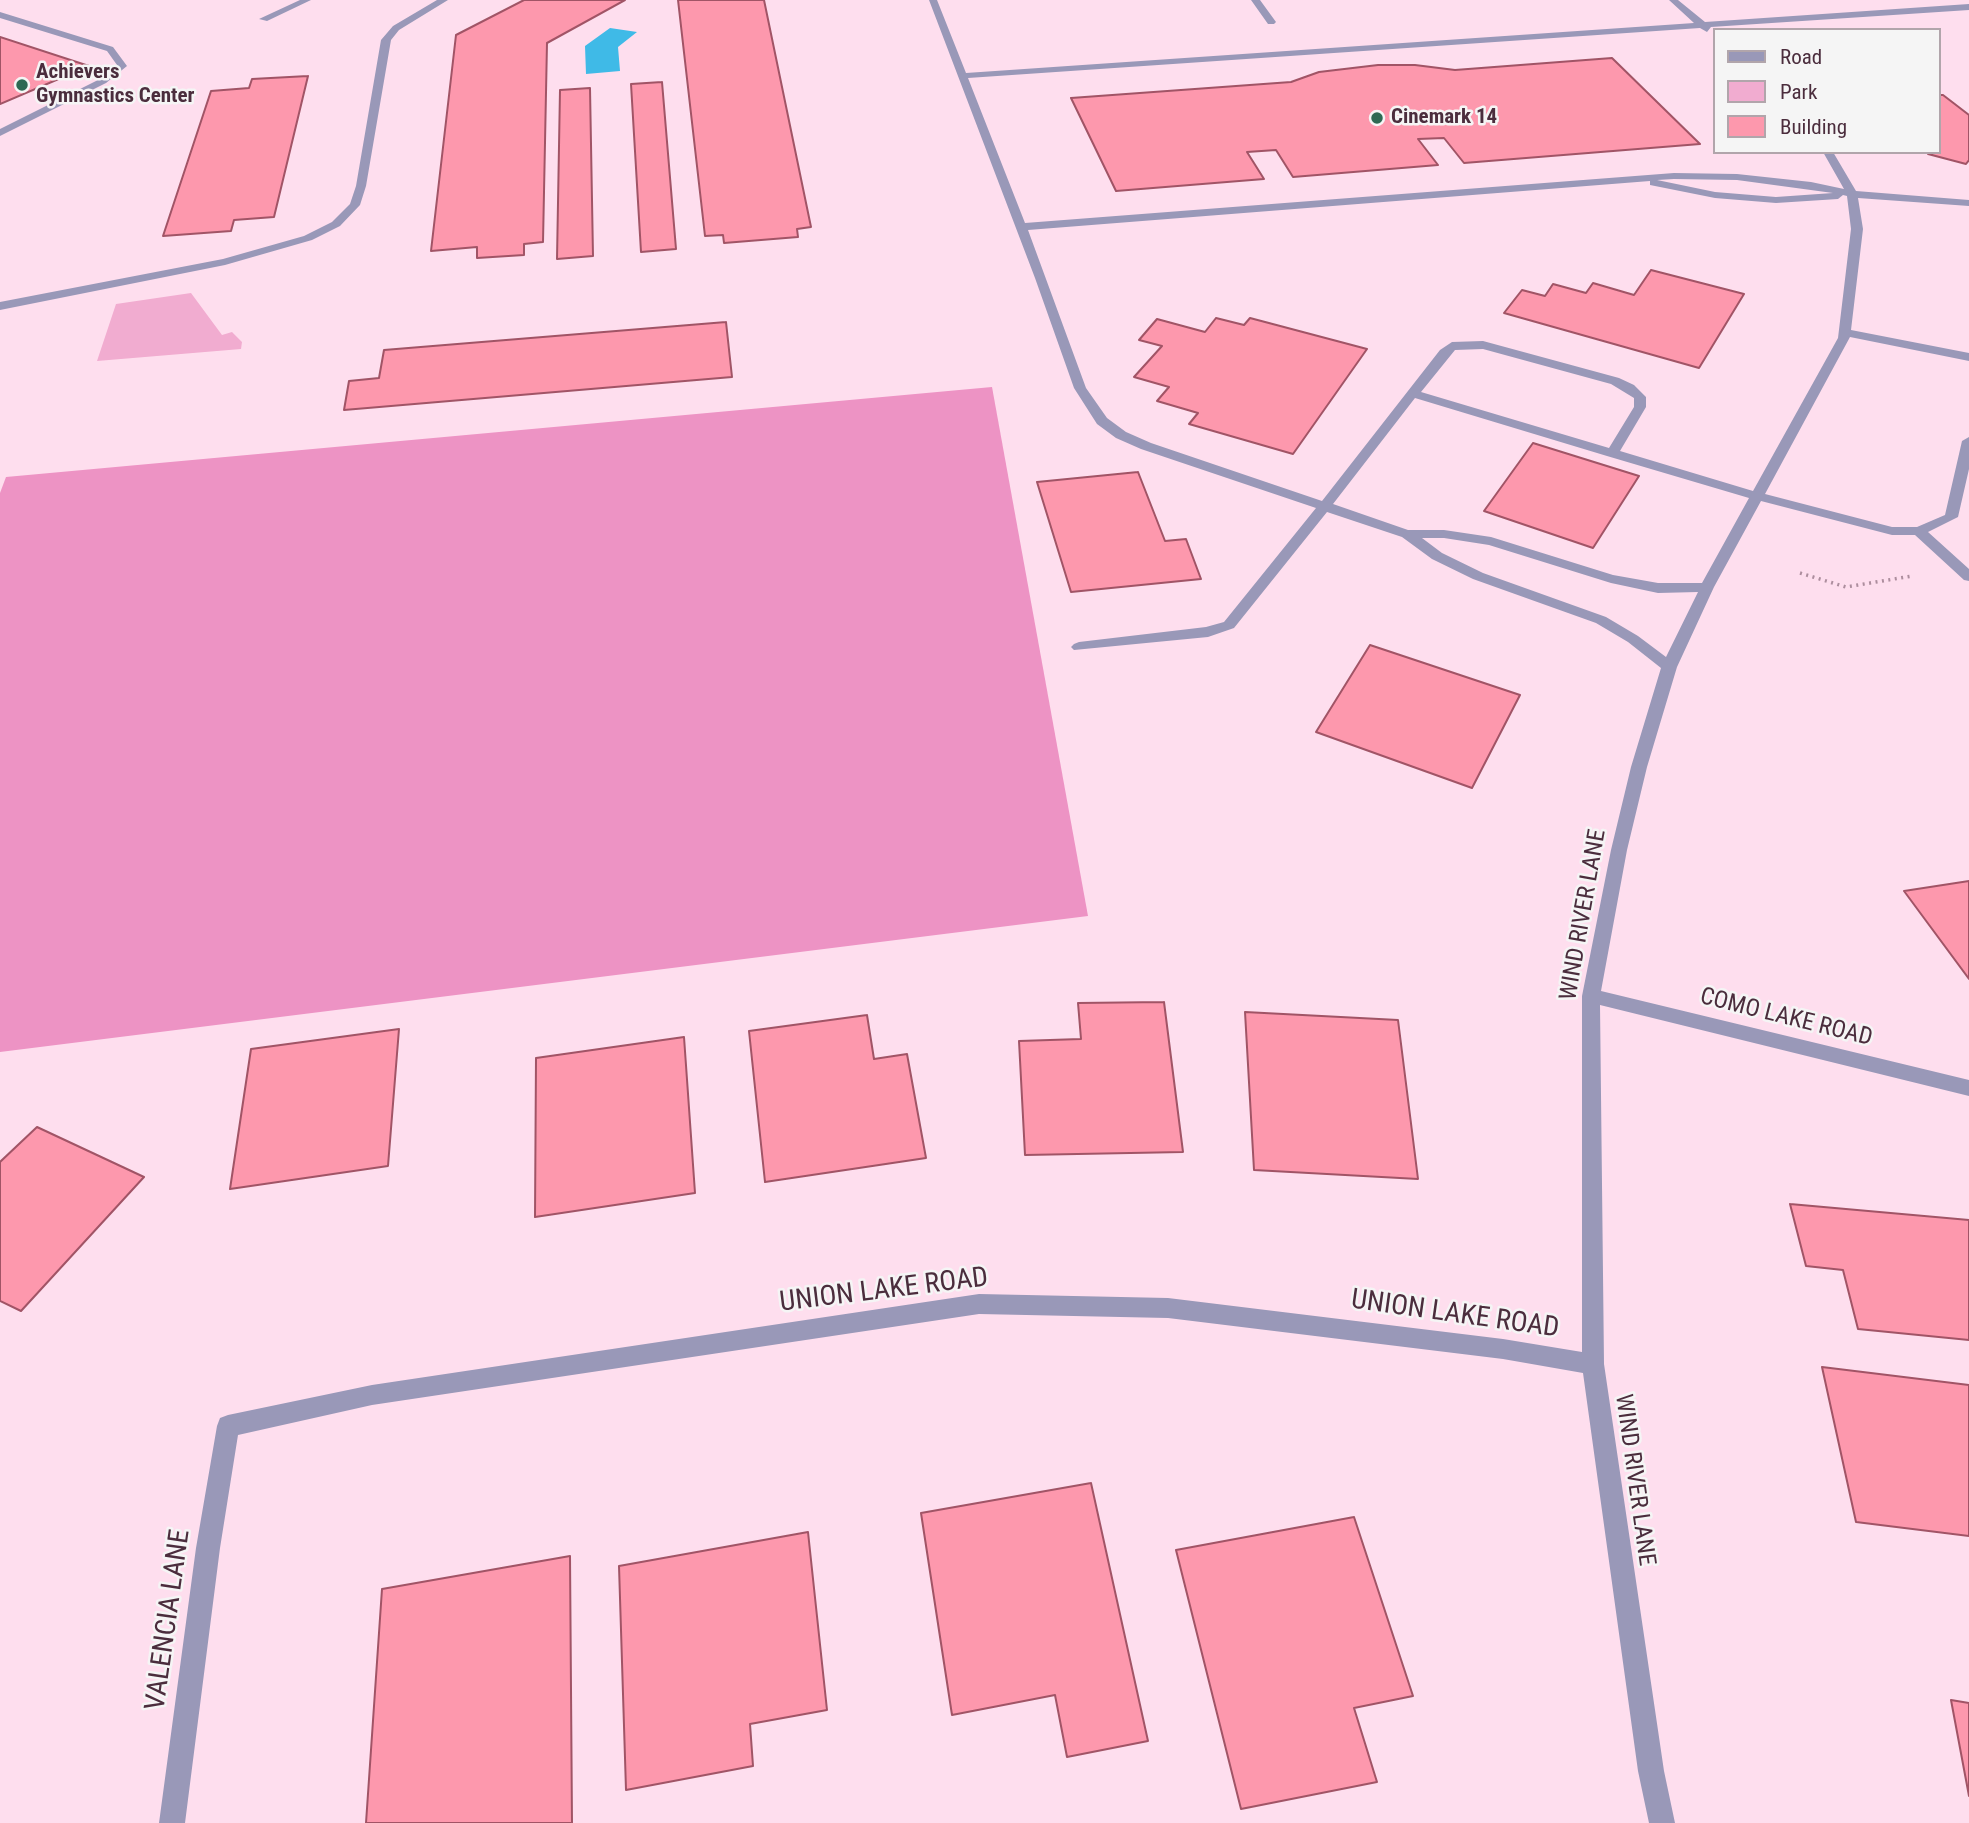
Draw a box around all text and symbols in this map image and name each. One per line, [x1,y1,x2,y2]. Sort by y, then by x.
legend [1714,28,1941,154]
text: Road [1780,45,1822,69]
place label: Achievers Gymnastics Center [36,60,195,110]
marker: Achievers Gymnastics Center [14,77,30,93]
text: Park [1780,80,1817,104]
place label: Cinemark 14 [1391,105,1497,131]
marker: Cinemark 14 [1369,110,1385,126]
text: Building [1780,115,1847,139]
street label: WIND RIVER LANE [1555,827,1613,1003]
street label: COMO LAKE ROAD [1697,983,1875,1053]
street label: UNION LAKE ROAD [778,1262,990,1320]
street label: UNION LAKE ROAD [1349,1284,1561,1346]
street label: WIND RIVER LANE [1608,1392,1660,1568]
street label: VALENCIA LANE [140,1528,198,1712]

